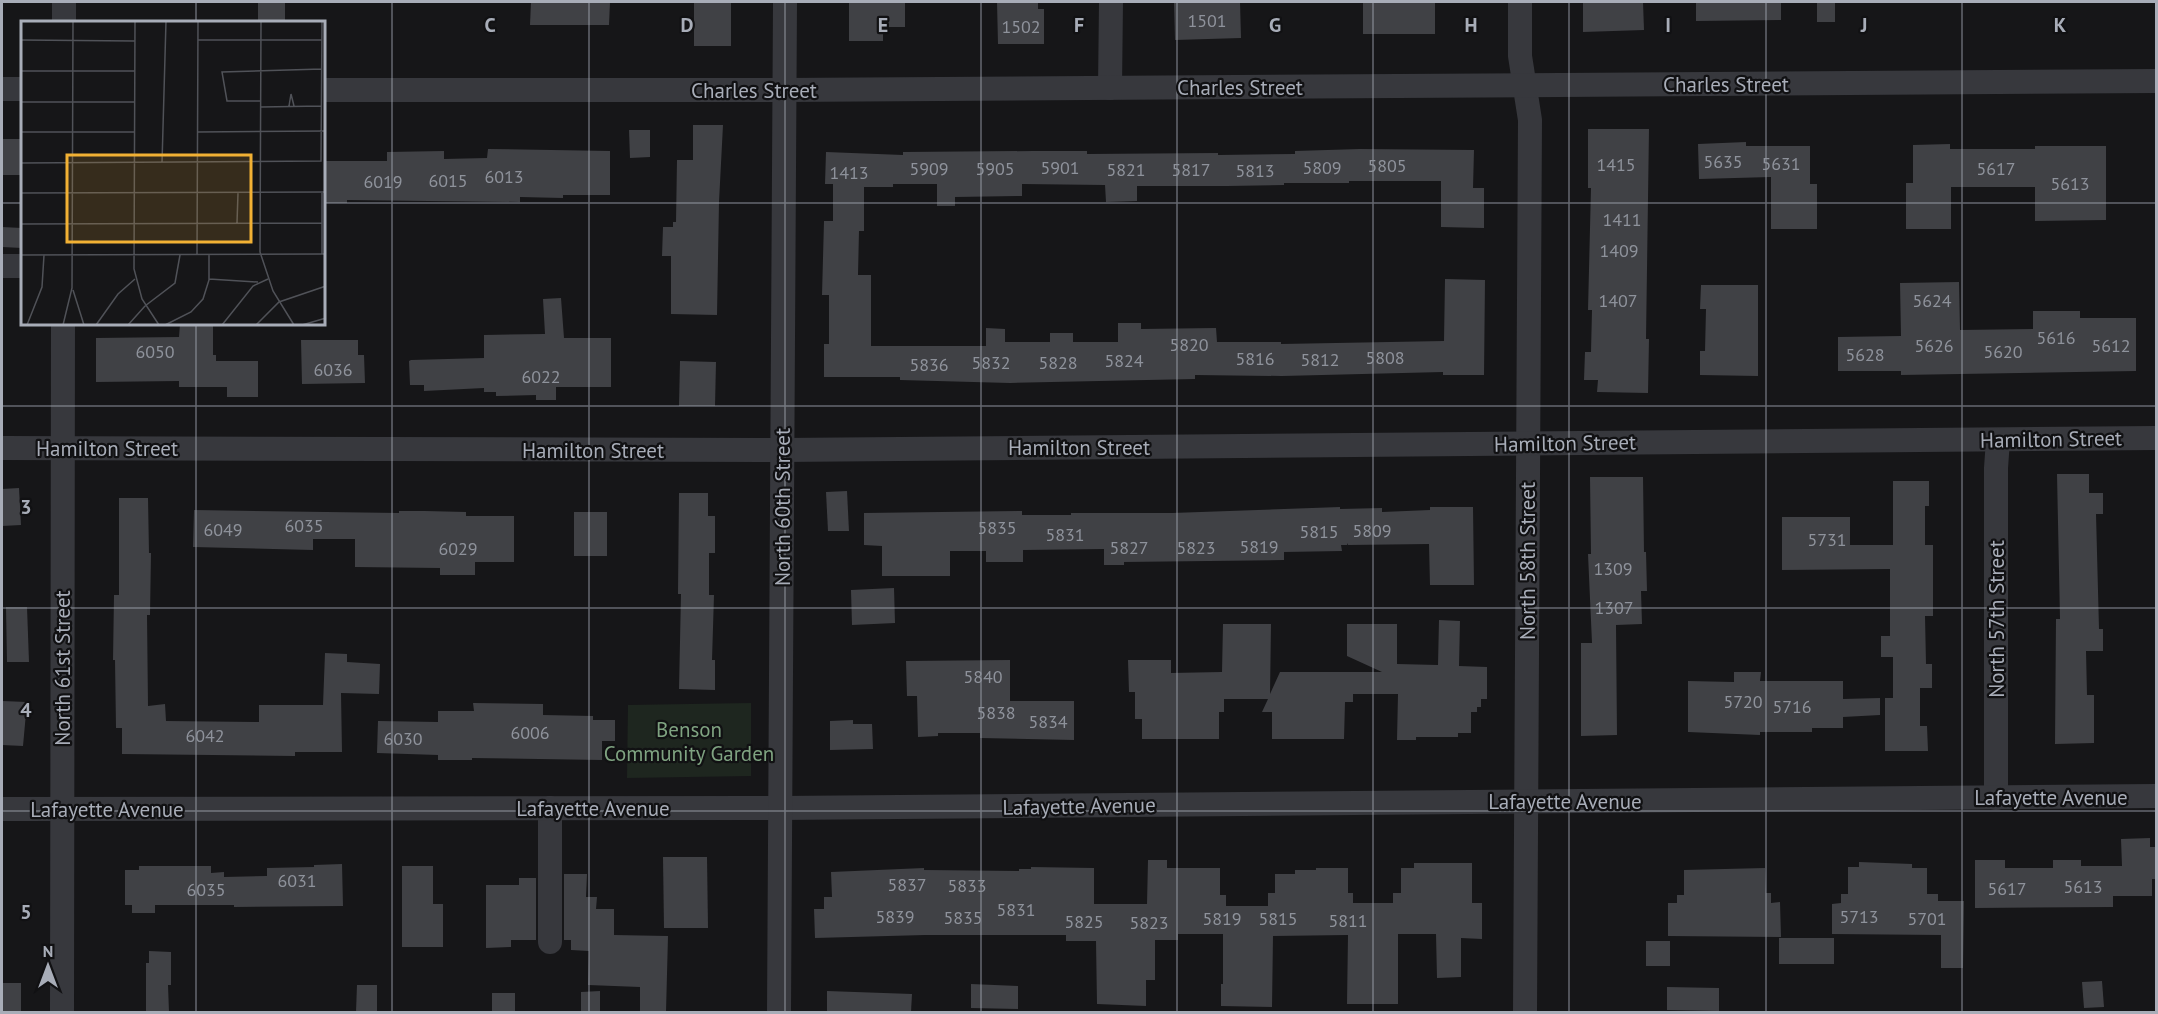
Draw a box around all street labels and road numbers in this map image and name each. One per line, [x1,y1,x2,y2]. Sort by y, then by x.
street label: Charles Street [1663,71,1789,98]
street label: Charles Street [1177,74,1303,101]
street label: Charles Street [691,77,817,104]
street label: Hamilton Street [1980,424,2122,454]
street label: North 60th Street [769,428,796,586]
street label: Hamilton Street [1494,428,1636,458]
street label: Hamilton Street [1008,434,1150,461]
street label: Hamilton Street [36,435,178,462]
street label: Hamilton Street [522,437,664,464]
street label: North 58th Street [1514,482,1541,640]
street label: North 57th Street [1983,540,2010,698]
street label: North 61st Street [49,590,76,746]
street label: Lafayette Avenue [1974,784,2128,811]
street label: Lafayette Avenue [1488,788,1642,815]
street label: Lafayette Avenue [1002,791,1156,821]
street label: Lafayette Avenue [516,795,670,822]
street label: Lafayette Avenue [30,796,184,823]

